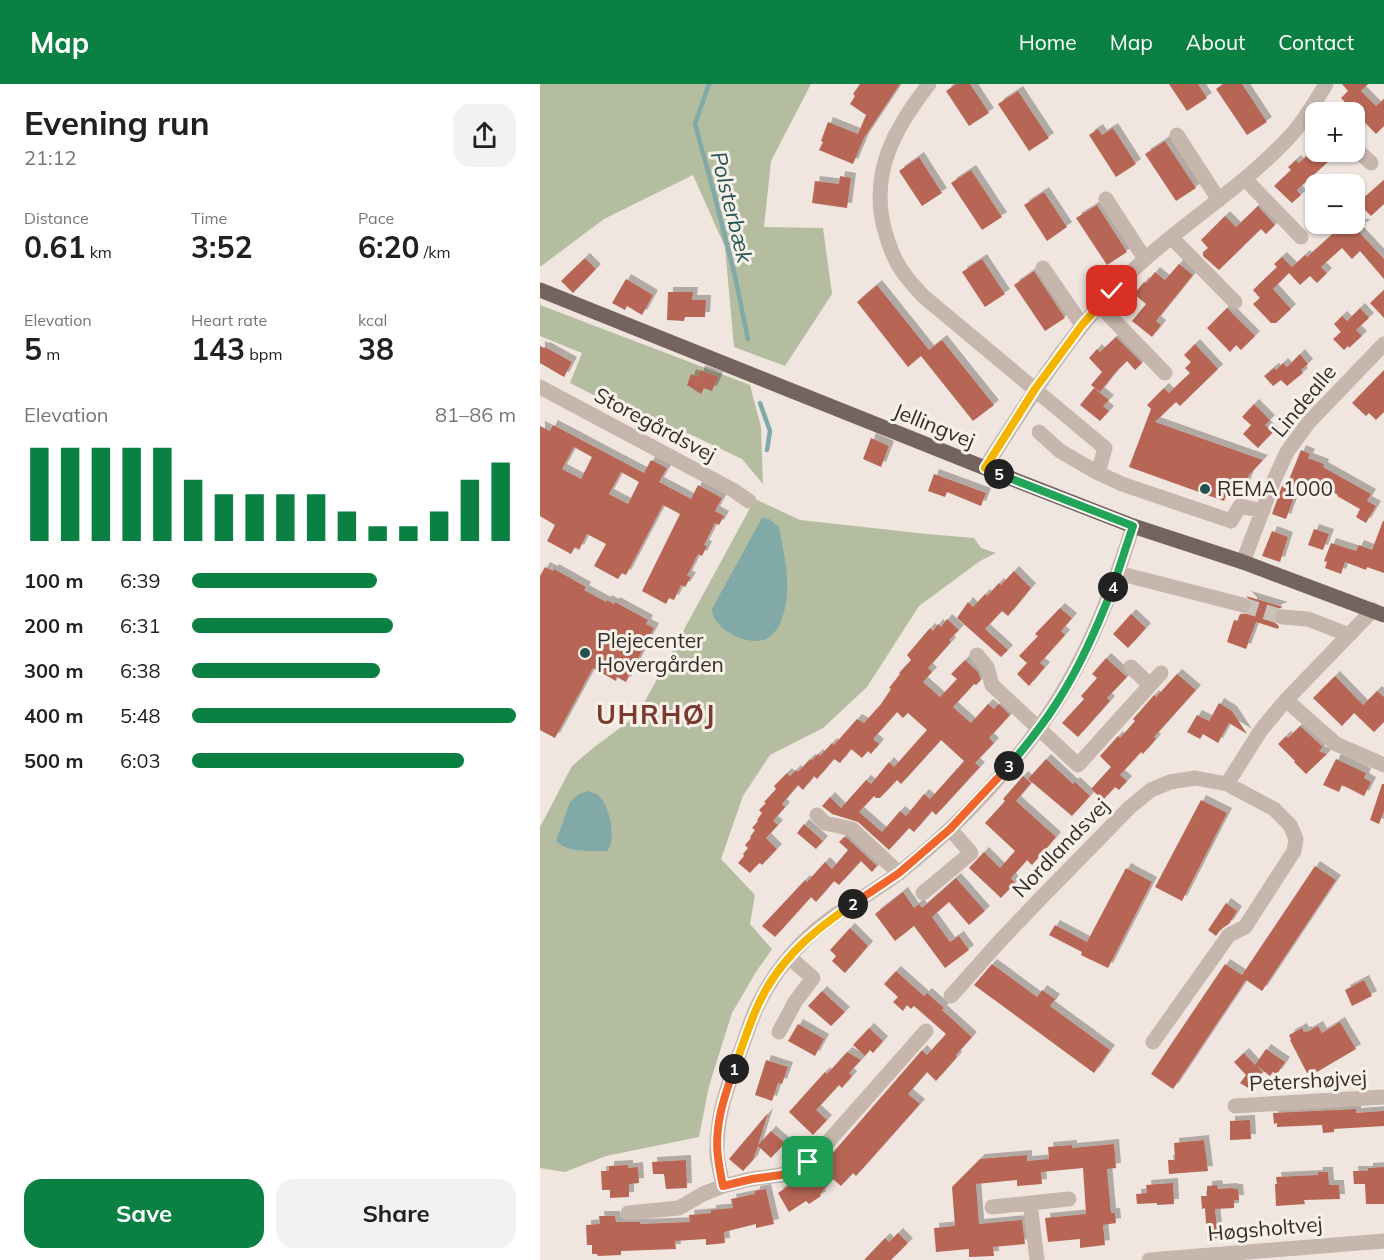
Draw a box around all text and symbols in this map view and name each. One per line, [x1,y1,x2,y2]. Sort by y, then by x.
text: Map [30,25,89,60]
text: Home [1019,29,1077,55]
text: Map [1110,29,1153,55]
text: About [1186,29,1245,55]
text: Contact [1278,29,1354,55]
text: Evening run [24,102,210,143]
map controls [1305,102,1365,234]
button: + [1305,102,1365,162]
button: share [453,104,516,167]
text: 21:12 [24,145,77,170]
water label: Polsterbæk [705,148,760,266]
button: − [1305,174,1365,234]
text: Distance [24,208,89,228]
text: Time [191,208,227,228]
text: Pace [358,208,394,228]
text: 0.61 [24,228,85,266]
text: 3:52 [191,228,252,266]
text: 6:20 [358,228,419,266]
text: km [85,242,112,262]
text: /km [419,242,450,262]
pin [1086,265,1137,316]
icon: check [1095,274,1128,307]
text: Elevation [24,310,92,330]
text: Heart rate [191,310,267,330]
text: kcal [358,310,387,330]
text: 5 [24,330,42,368]
text: 143 [191,330,245,368]
text: 38 [358,330,394,368]
text: m [42,344,60,364]
text: bpm [245,344,282,364]
street label: Lindealle [1265,359,1341,442]
street label: Storegårdsvej [590,381,721,467]
street label: Jellingvej [890,397,979,453]
text: Elevation [24,402,109,427]
text: 81–86 m [435,402,516,427]
pin: 5 [984,459,1014,489]
text: 5 [994,464,1004,484]
place label: REMA 1000 [1217,475,1333,501]
marker: REMA 1000 [1198,482,1212,496]
text: 100 m [24,568,83,593]
text: 6:39 [120,568,161,593]
pin: 4 [1098,572,1128,602]
text: 4 [1108,577,1118,597]
text: 200 m [24,613,83,638]
text: 6:31 [120,613,161,638]
place label: Plejecenter Hovergården [597,627,724,677]
marker: Plejecenter Hovergården [578,646,592,660]
text: 300 m [24,658,83,683]
text: 6:38 [120,658,161,683]
district label: UHRHØJ [596,697,716,731]
text: 400 m [24,703,83,728]
text: 5:48 [120,703,161,728]
text: 500 m [24,748,83,773]
text: 6:03 [120,748,161,773]
pin: 3 [994,751,1024,781]
text: 3 [1004,756,1014,776]
street label: Nordlandsvej [1007,792,1114,902]
pin: 2 [838,889,868,919]
text: 2 [848,894,858,914]
pin: 1 [719,1054,749,1084]
text: 1 [729,1059,739,1079]
street label: Petershøjvej [1248,1064,1368,1096]
pin [782,1136,833,1187]
icon: arrive [791,1145,824,1178]
button: Save [24,1179,264,1248]
button: Share [276,1179,516,1248]
street label: Høgsholtvej [1206,1210,1324,1246]

